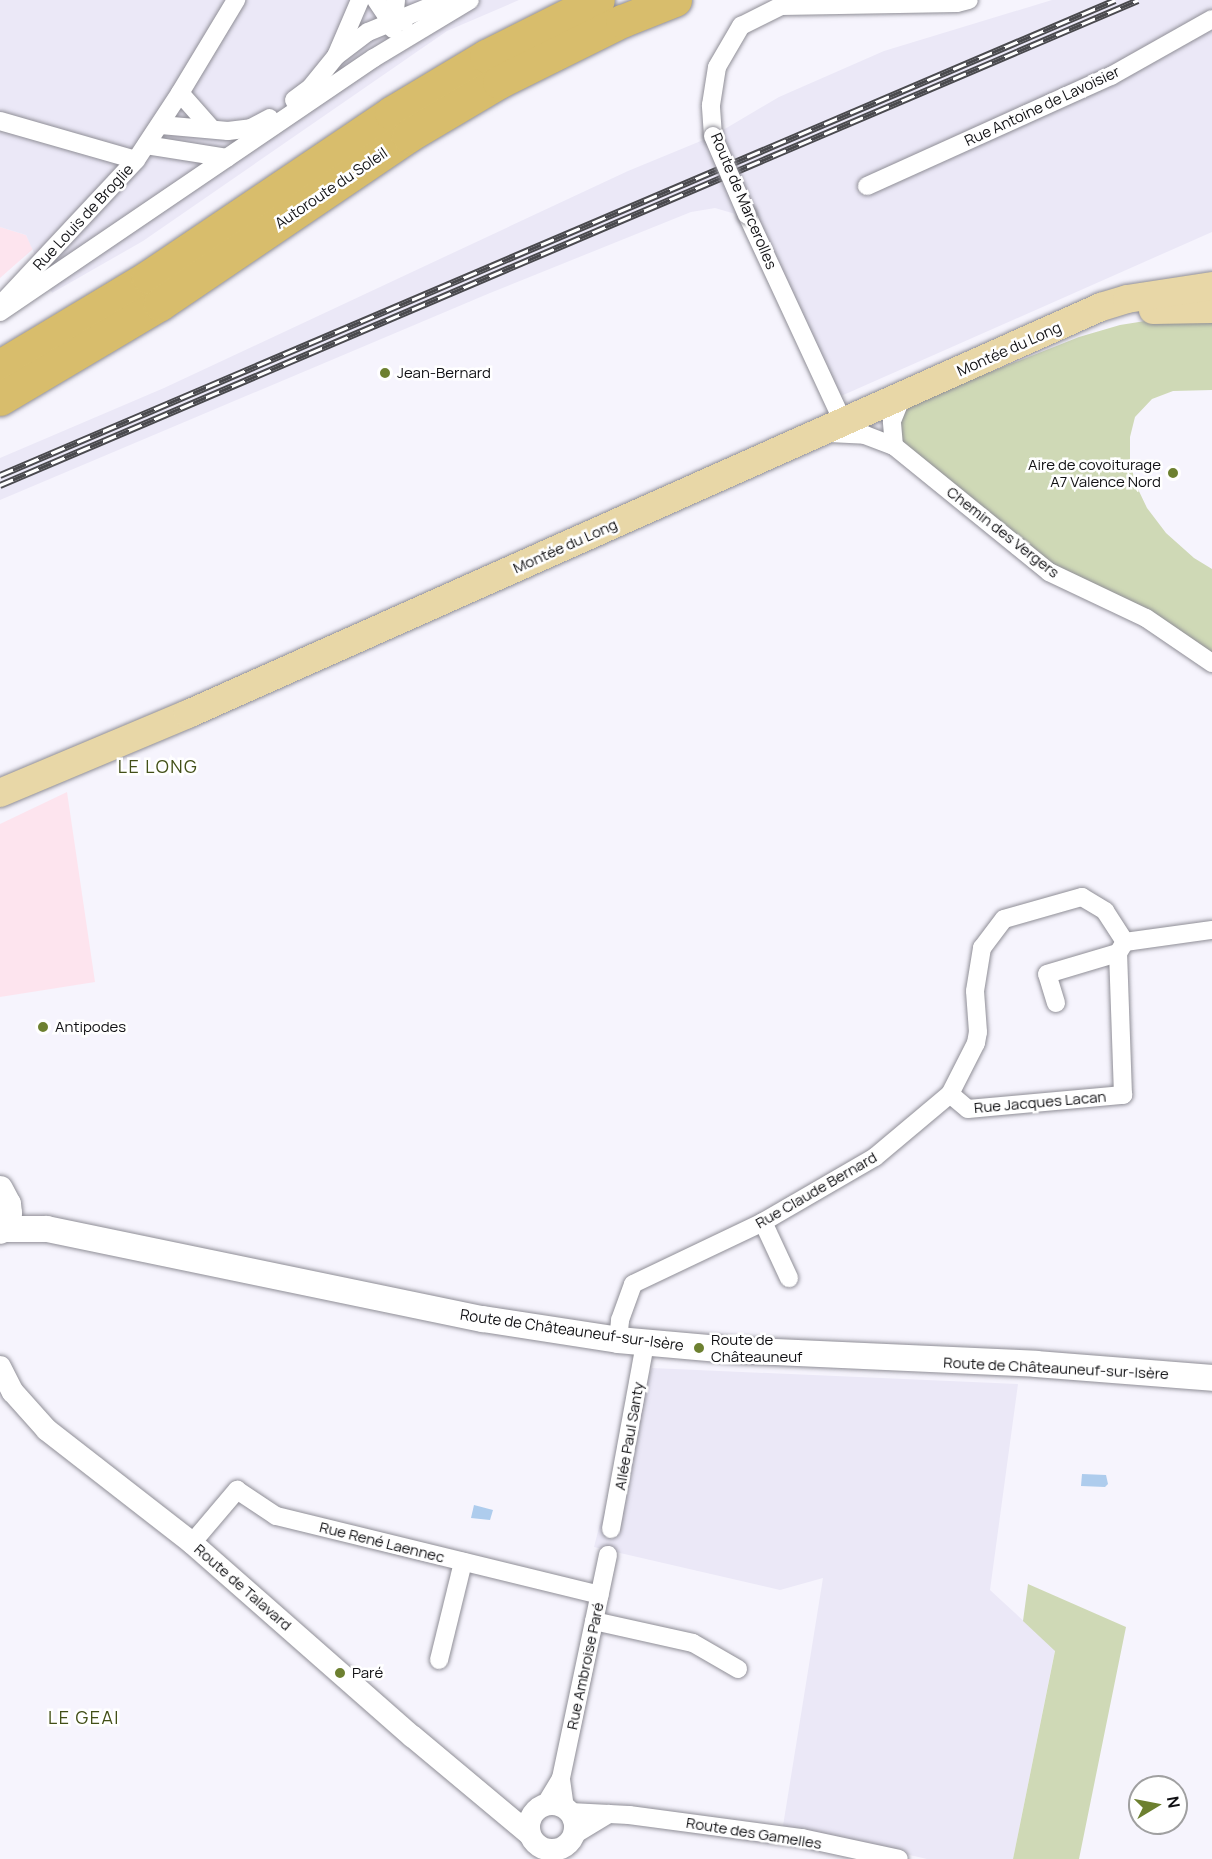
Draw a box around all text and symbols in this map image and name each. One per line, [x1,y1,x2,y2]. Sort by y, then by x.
street label: Rue Antoine de Lavoisier [962,62,1122,150]
street label: Route de Marcerolles [707,130,781,272]
street label: Autoroute du Soleil [271,144,391,232]
street label: Rue Louis de Broglie [29,160,137,274]
street label: Montée du Long [954,318,1064,380]
place label: Jean-Bernard [397,364,491,382]
marker: Jean-Bernard [378,366,392,380]
place label: Aire de covoiturage A7 Valence Nord [1028,455,1161,490]
marker: Aire de covoiturage A7 Valence Nord [1166,466,1180,480]
street label: Chemin des Vergers [943,483,1063,581]
street label: Montée du Long [510,515,620,577]
district label: LE LONG [118,755,198,777]
place label: Antipodes [55,1018,126,1036]
marker: Antipodes [36,1020,50,1034]
street label: Rue Jacques Lacan [973,1087,1107,1117]
street label: Rue Claude Bernard [752,1148,880,1232]
street label: Route de Châteauneuf-sur-Isère [459,1305,685,1355]
place label: Route de Châteauneuf [711,1330,802,1365]
marker: Route de Châteauneuf [692,1341,706,1355]
street label: Route de Châteauneuf-sur-Isère [943,1353,1169,1383]
street label: Allée Paul Santy [611,1380,647,1492]
street label: Rue René Laennec [318,1518,446,1566]
street label: Route de Talavard [191,1540,295,1634]
street label: Rue Ambroise Paré [563,1601,607,1731]
place label: Paré [352,1664,383,1682]
marker: Paré [333,1666,347,1680]
district label: LE GEAI [48,1706,120,1728]
north arrow [1128,1775,1188,1835]
text: N [1162,1795,1186,1810]
street label: Route des Gamelles [685,1813,823,1853]

